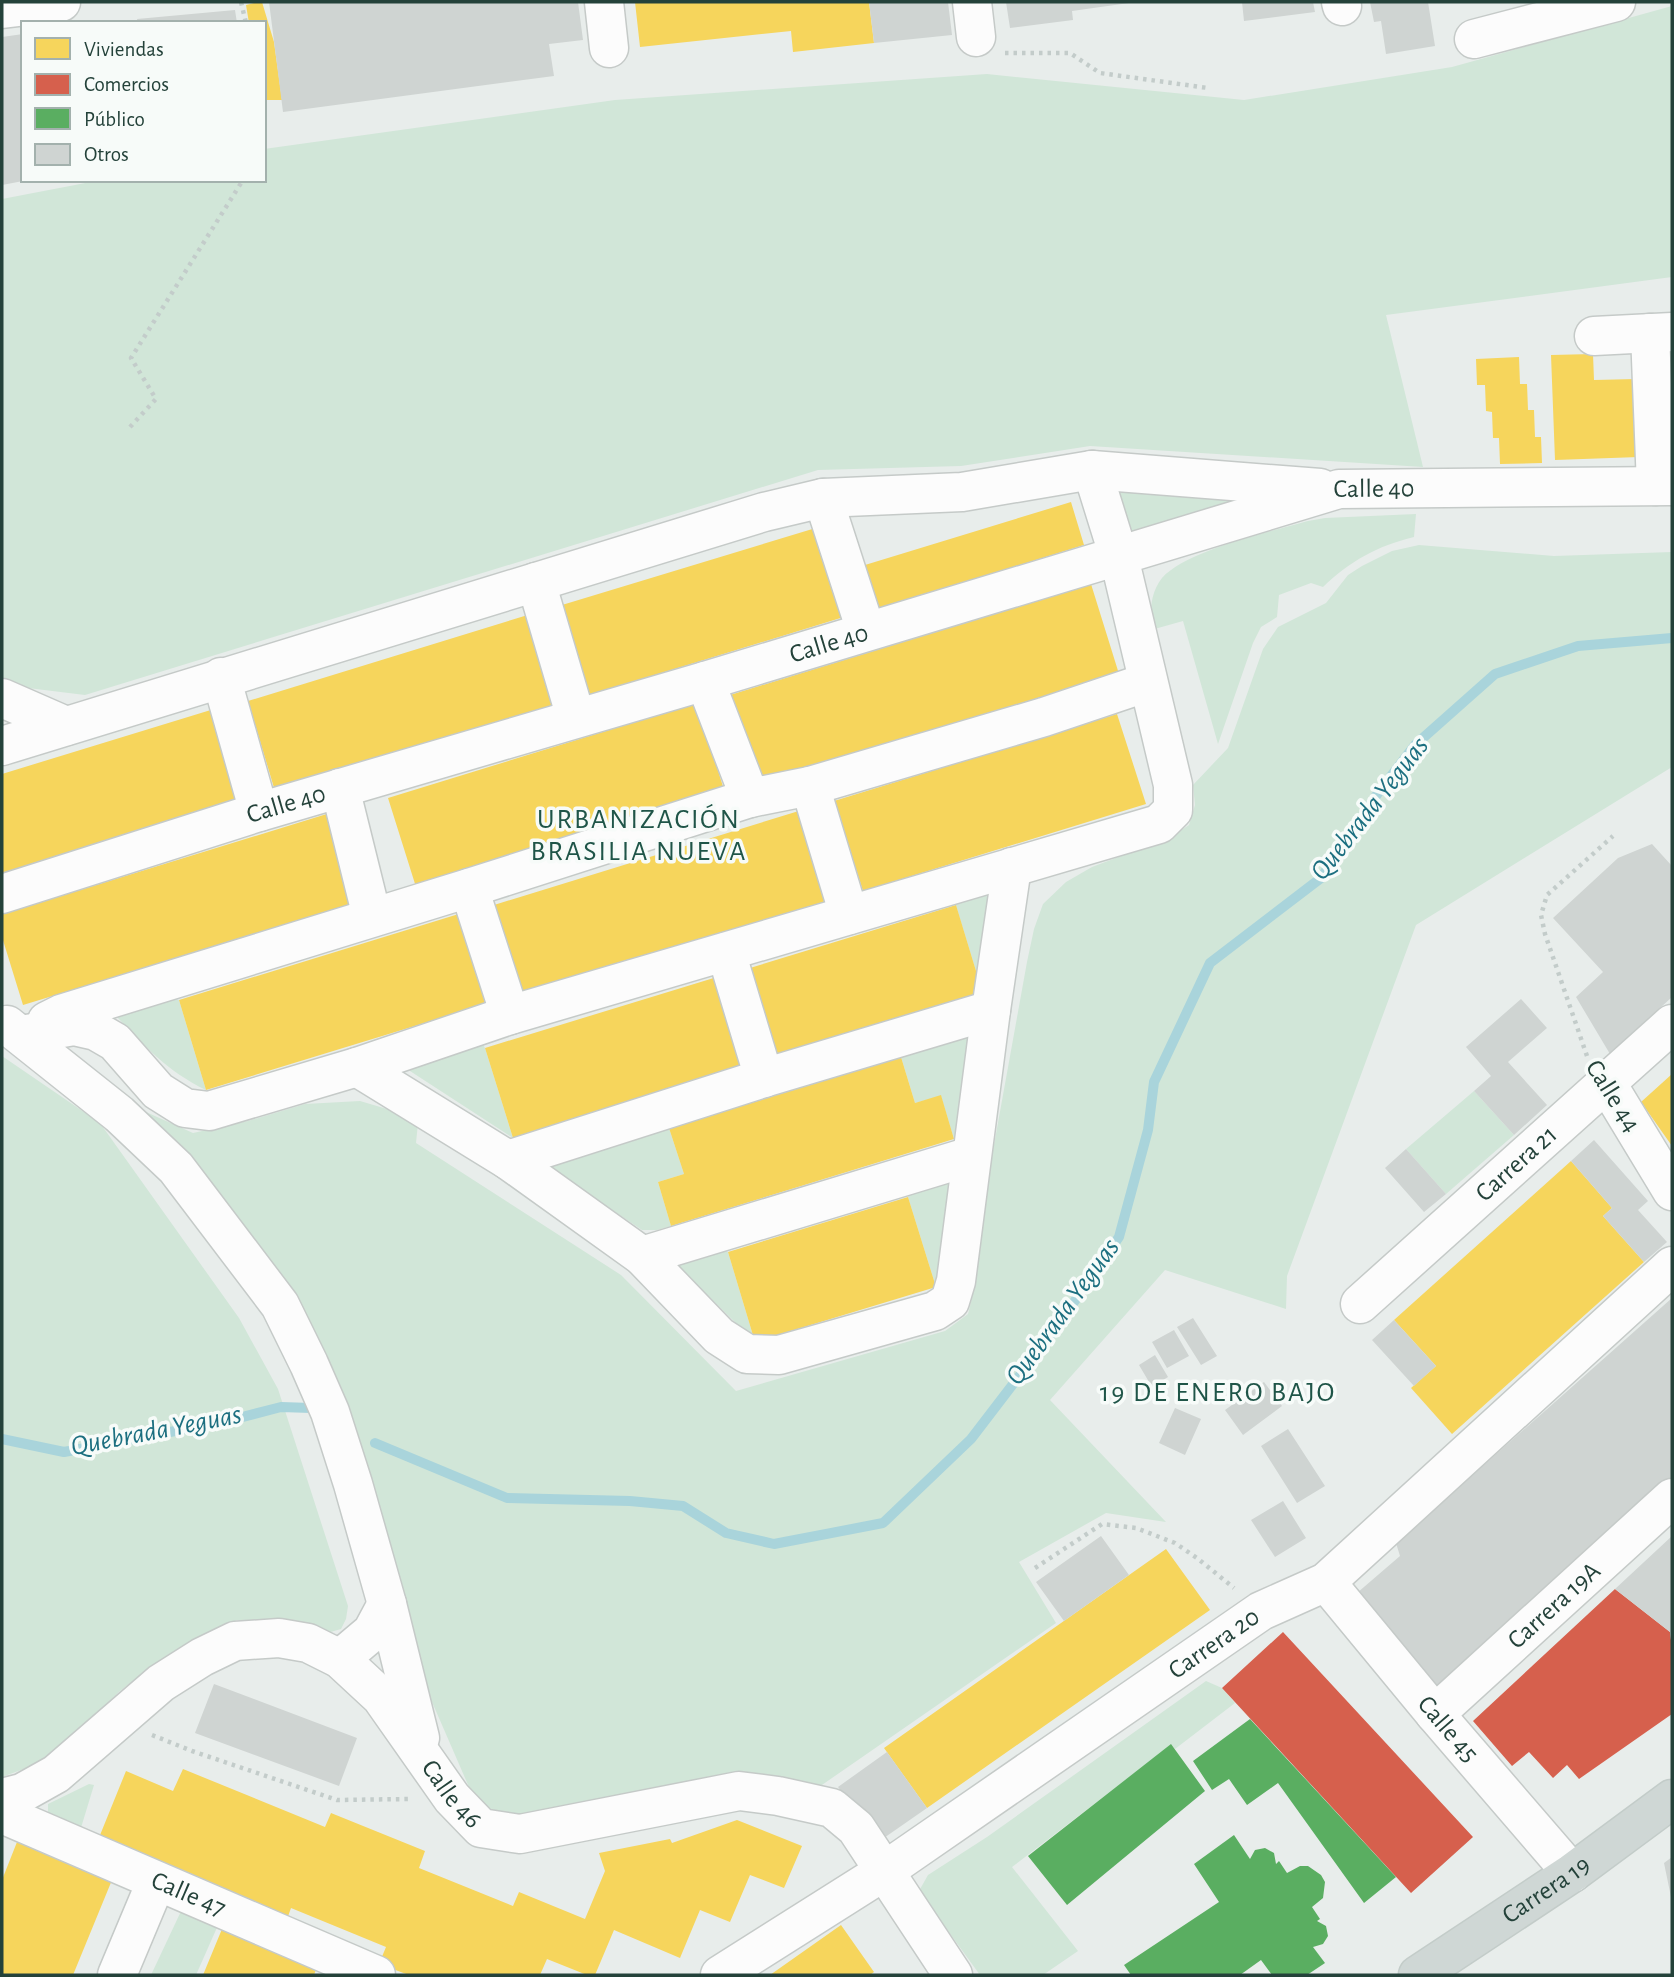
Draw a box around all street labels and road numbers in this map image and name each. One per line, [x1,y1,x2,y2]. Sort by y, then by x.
street label: Calle 40 [1333,475,1415,502]
street label: Calle 40 [786,619,871,668]
street label: Calle 40 [243,780,329,828]
street label: Calle 44 [1581,1055,1645,1137]
street label: Carrera 21 [1471,1121,1562,1207]
street label: Carrera 19A [1503,1557,1605,1654]
street label: Carrera 20 [1164,1603,1264,1684]
street label: Calle 45 [1413,1691,1483,1767]
street label: Calle 46 [417,1755,487,1833]
street label: Carrera 19 [1498,1851,1595,1928]
street label: Calle 47 [147,1867,230,1922]

